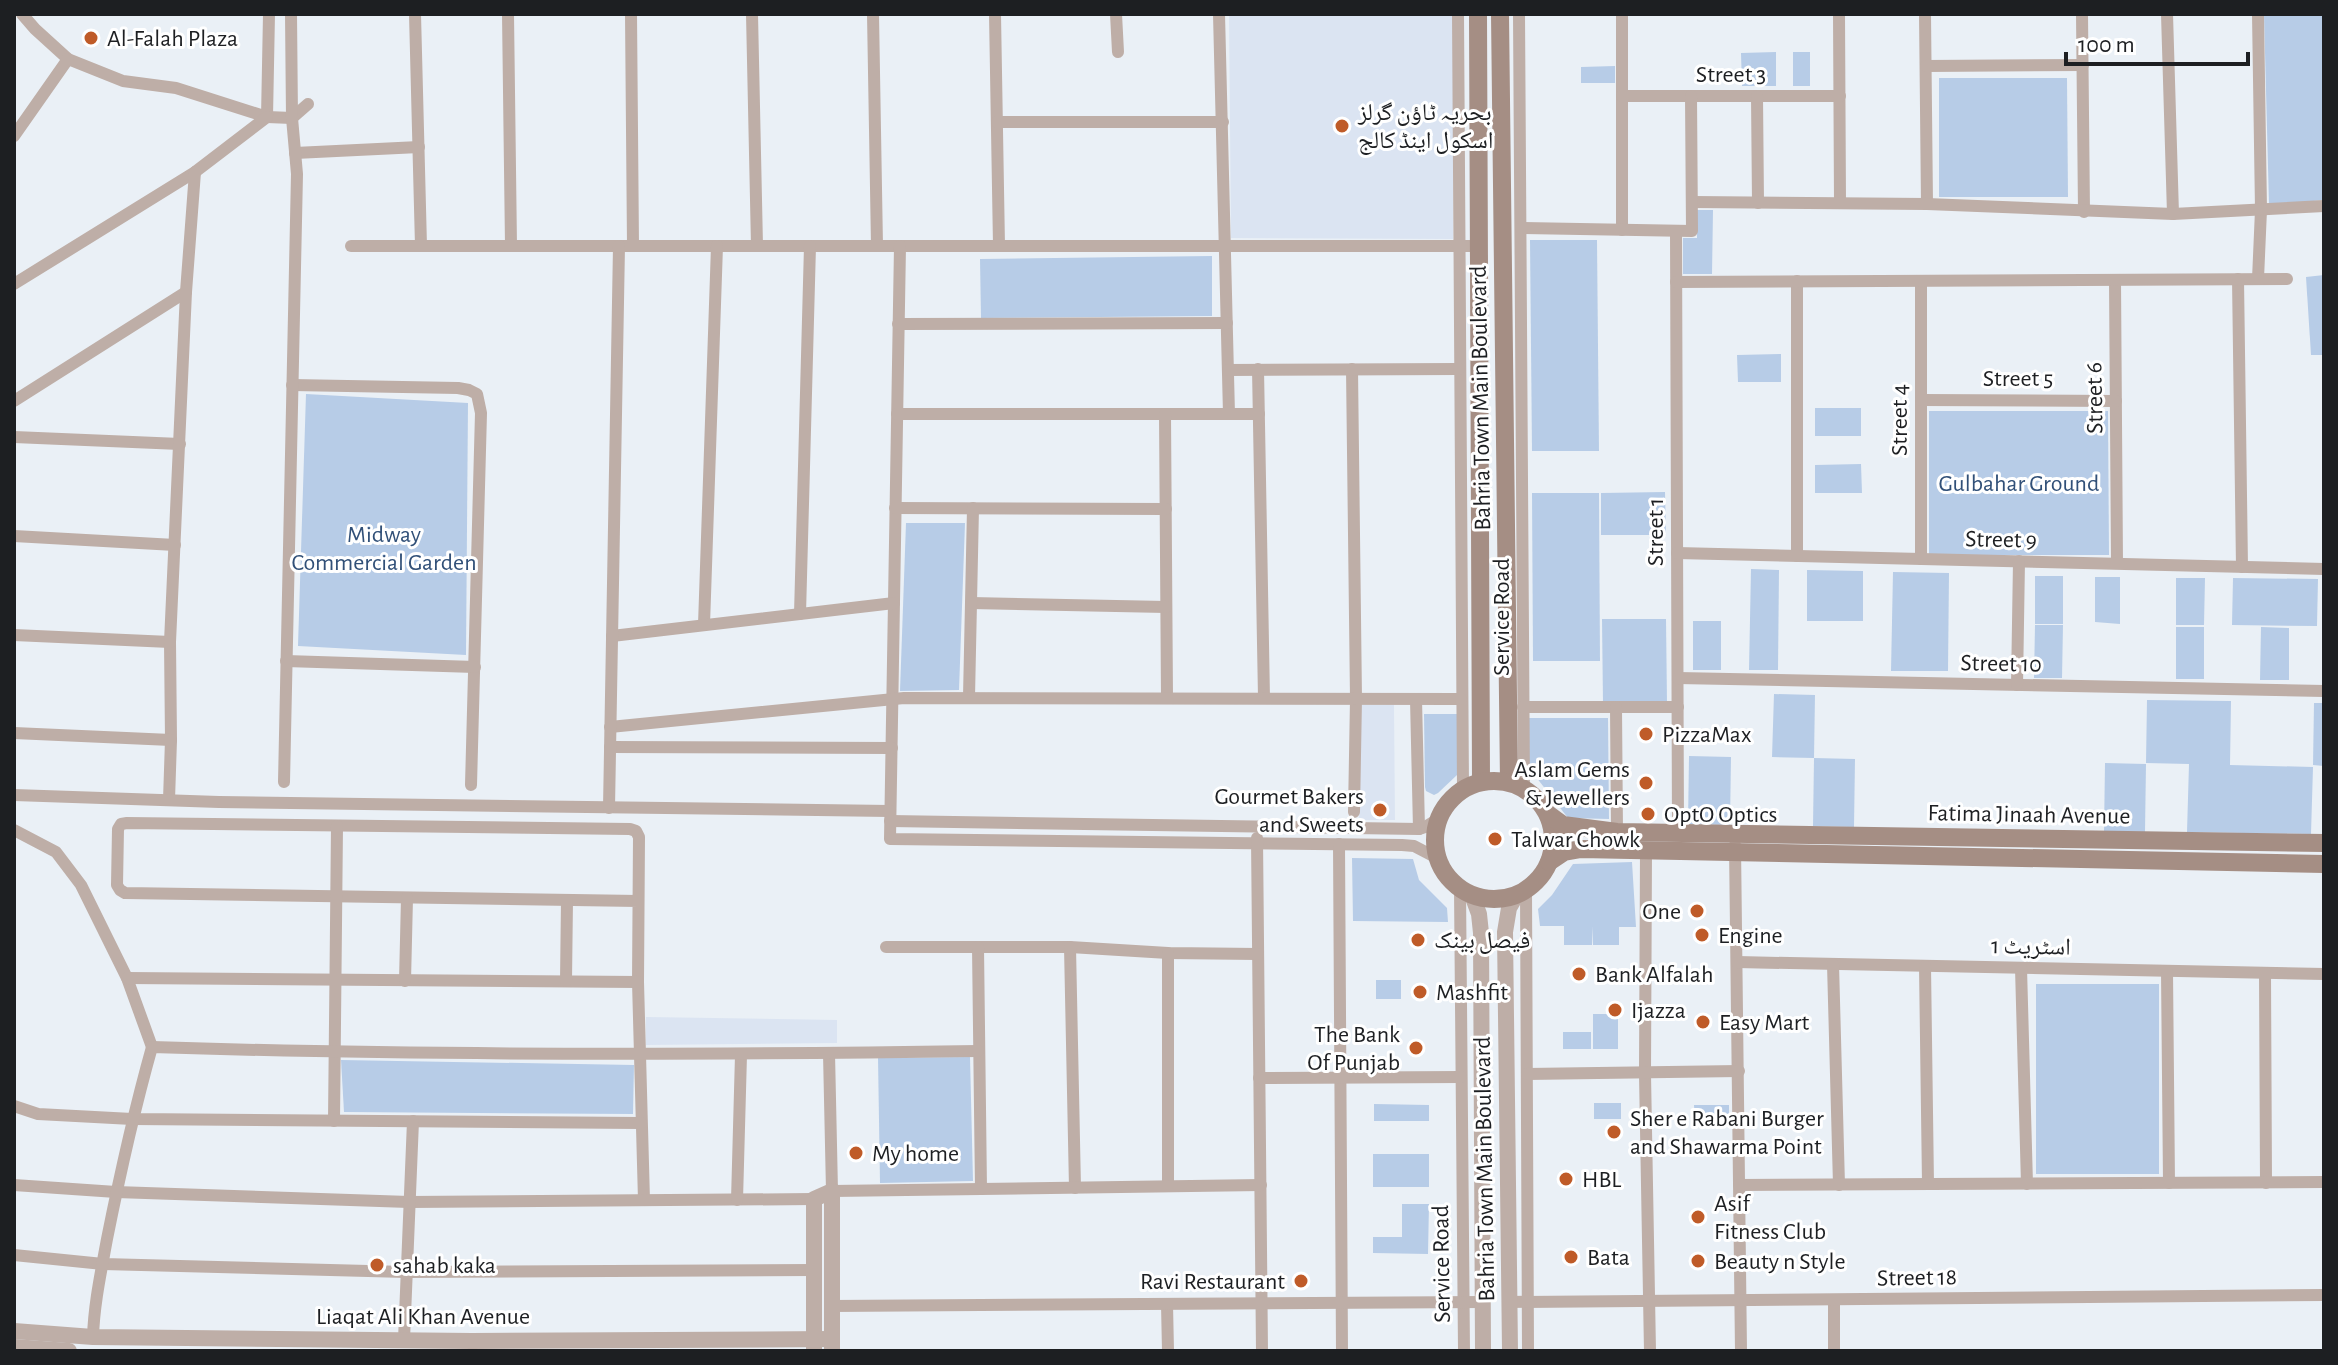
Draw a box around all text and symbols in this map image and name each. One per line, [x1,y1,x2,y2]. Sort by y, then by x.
scale bar [2066,16,2248,66]
place label: Al-Falah Plaza [107,27,238,51]
marker: Al-Falah Plaza [82,29,100,47]
text: 100 m [2078,33,2135,57]
street label: Street 3 [1696,63,1766,87]
place label: بحریہ ٹاؤن گرلز اسکول اینڈ کالج [1357,101,1493,155]
marker: بحریہ ٹاؤن گرلز اسکول اینڈ کالج [1333,117,1351,135]
street label: Bahria Town Main Boulevard [1467,265,1495,531]
street label: Street 6 [2082,362,2108,434]
street label: Street 5 [1983,367,2053,391]
street label: Street 4 [1888,384,1912,456]
park label: Gulbahar Ground [1939,472,2099,496]
street label: Street 1 [1644,498,1668,566]
park label: Midway Commercial Garden [291,523,477,575]
street label: Street 9 [1965,527,2037,553]
street label: Service Road [1490,558,1514,676]
street label: Street 10 [1960,651,2042,677]
place label: PizzaMax [1662,723,1752,747]
marker: PizzaMax [1637,725,1655,743]
place label: Aslam Gems & Jewellers [1514,758,1630,810]
marker: Aslam Gems & Jewellers [1637,774,1655,792]
place label: Gourmet Bakers and Sweets [1214,785,1364,837]
marker: Gourmet Bakers and Sweets [1371,801,1389,819]
street label: Fatima Jinaah Avenue [1927,801,2131,829]
place label: OptO Optics [1664,803,1777,827]
marker: OptO Optics [1639,805,1657,823]
place label: Talwar Chowk [1511,828,1640,852]
marker: Talwar Chowk [1486,830,1504,848]
place label: One [1642,900,1681,924]
marker: One [1688,902,1706,920]
place label: Engine [1718,924,1783,948]
marker: Engine [1693,926,1711,944]
place label: فیصل بینک [1434,929,1530,954]
marker: فیصل بینک [1409,931,1427,949]
street label: اسٹریٹ 1 [1991,934,2071,960]
place label: Bank Alfalah [1595,963,1713,987]
marker: Bank Alfalah [1570,965,1588,983]
place label: Mashfit [1436,981,1508,1005]
marker: Mashfit [1411,983,1429,1001]
place label: Ijazza [1631,999,1686,1023]
marker: Ijazza [1606,1001,1624,1019]
place label: Easy Mart [1719,1011,1810,1035]
marker: Easy Mart [1694,1013,1712,1031]
place label: The Bank Of Punjab [1307,1023,1400,1075]
street label: Bahria Town Main Boulevard [1471,1036,1499,1302]
marker: The Bank Of Punjab [1407,1039,1425,1057]
place label: Sher e Rabani Burger and Shawarma Point [1630,1107,1824,1159]
marker: Sher e Rabani Burger and Shawarma Point [1605,1123,1623,1141]
place label: My home [872,1142,959,1166]
marker: My home [847,1144,865,1162]
place label: HBL [1582,1168,1621,1192]
marker: HBL [1557,1170,1575,1188]
place label: Asif Fitness Club [1714,1192,1826,1244]
street label: Service Road [1429,1205,1455,1323]
marker: Asif Fitness Club [1689,1208,1707,1226]
place label: Bata [1587,1246,1630,1270]
marker: Bata [1562,1248,1580,1266]
place label: Beauty n Style [1714,1250,1845,1274]
marker: Beauty n Style [1689,1252,1707,1270]
place label: sahab kaka [393,1254,496,1278]
marker: sahab kaka [368,1256,386,1274]
street label: Street 18 [1877,1265,1957,1291]
place label: Ravi Restaurant [1140,1270,1285,1294]
marker: Ravi Restaurant [1292,1272,1310,1290]
street label: Liaqat Ali Khan Avenue [316,1305,530,1329]

